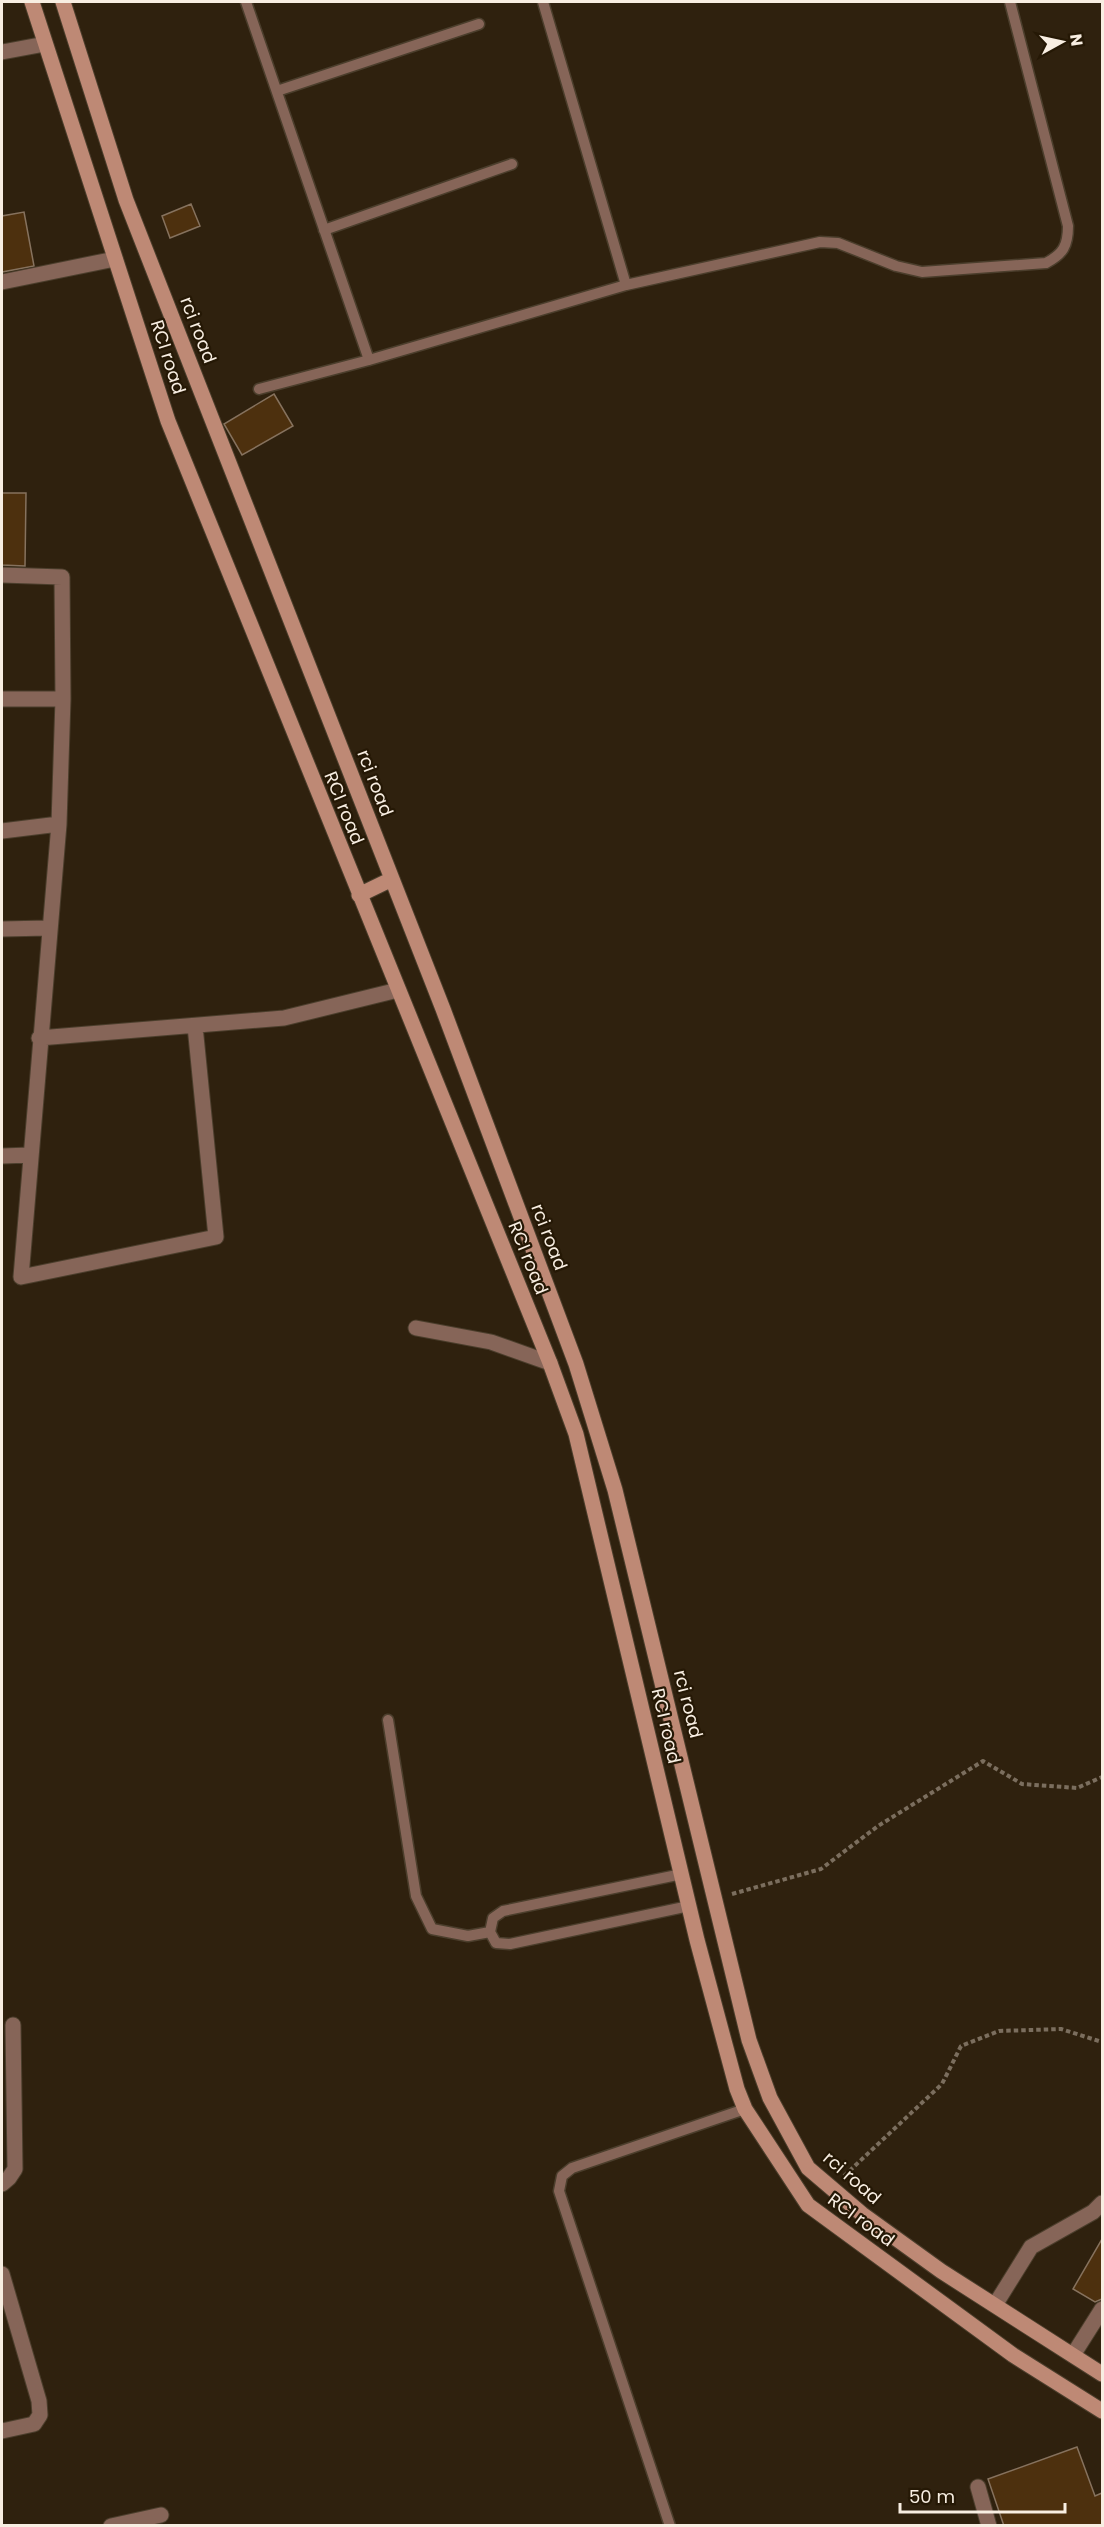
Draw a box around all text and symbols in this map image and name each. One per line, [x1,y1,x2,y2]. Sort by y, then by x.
north arrow [1032,12,1092,72]
text: N [1064,32,1089,48]
street label: rci road [174,293,223,367]
street label: RCI road [145,317,192,397]
street label: rci road [351,746,400,820]
street label: RCI road [319,768,370,848]
street label: rci road [525,1200,574,1274]
street label: RCI road [503,1218,554,1298]
street label: rci road [668,1667,709,1741]
street label: RCI road [646,1686,687,1766]
street label: rci road [818,2145,887,2210]
street label: RCI road [823,2187,900,2252]
scale bar [900,2476,1065,2514]
text: 50 m [909,2484,955,2509]

